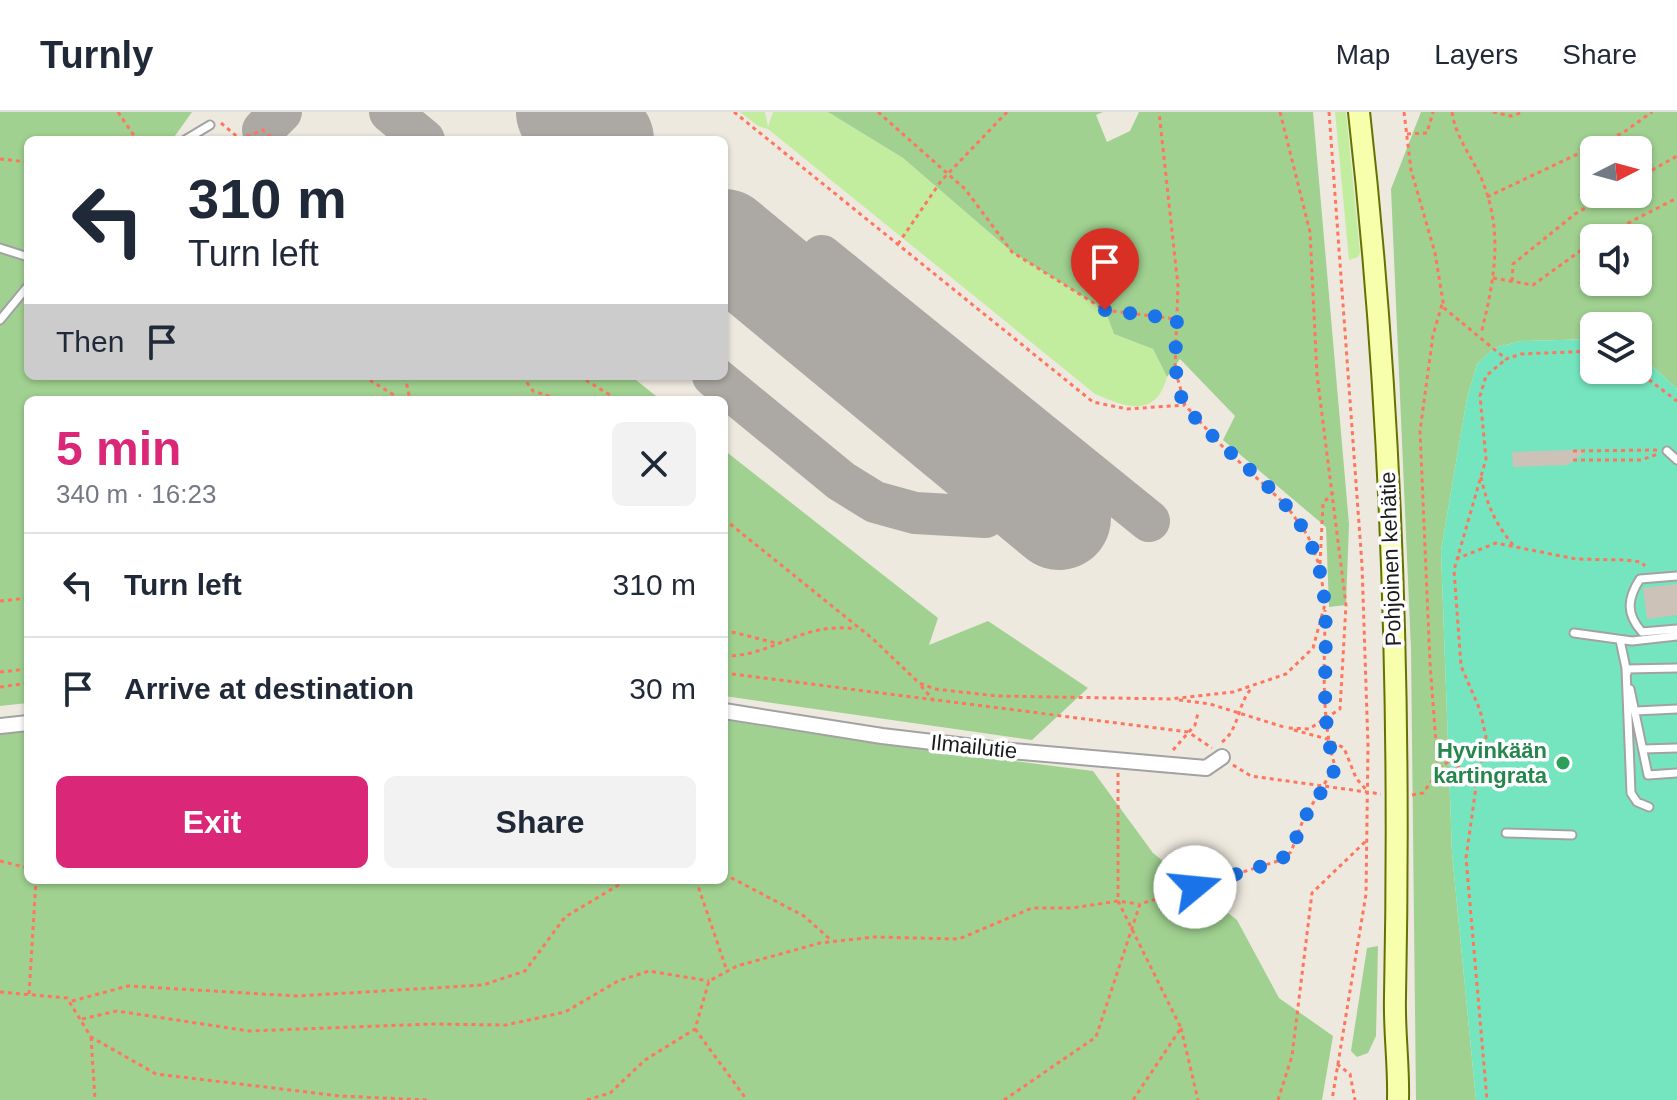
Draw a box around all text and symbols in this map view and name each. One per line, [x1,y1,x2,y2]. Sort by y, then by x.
text: Turnly [40,34,153,76]
text: Map [1336,39,1390,70]
text: Layers [1434,39,1518,70]
text: Share [1562,39,1637,70]
north arrow [1580,136,1652,208]
map controls [1580,136,1652,384]
text: 310 m [188,167,347,230]
icon: left [56,168,160,272]
button: sound [1580,224,1652,296]
pin [1071,228,1139,310]
text: Turn left [188,233,319,274]
icon: arrive [1083,240,1127,284]
button: layers [1580,312,1652,384]
icon: arrive [140,320,184,364]
text: Then [56,325,124,358]
text: 5 min [56,422,181,475]
button: close [612,422,696,506]
street label: Pohjoinen kehätie [1375,471,1406,647]
text: 340 m · 16:23 [56,479,216,509]
icon: left [56,563,100,607]
text: Turn left [124,568,242,601]
text: 310 m [613,568,696,601]
icon: arrive [56,667,100,711]
text: Arrive at destination [124,672,414,705]
text: 30 m [629,672,696,705]
street label: Ilmailutie [929,730,1018,763]
place label: Hyvinkään kartingrata [1433,738,1548,788]
marker: Hyvinkään kartingrata [1554,754,1572,772]
button: Exit [56,776,368,868]
button: Share [384,776,696,868]
position arrow [1153,845,1237,929]

